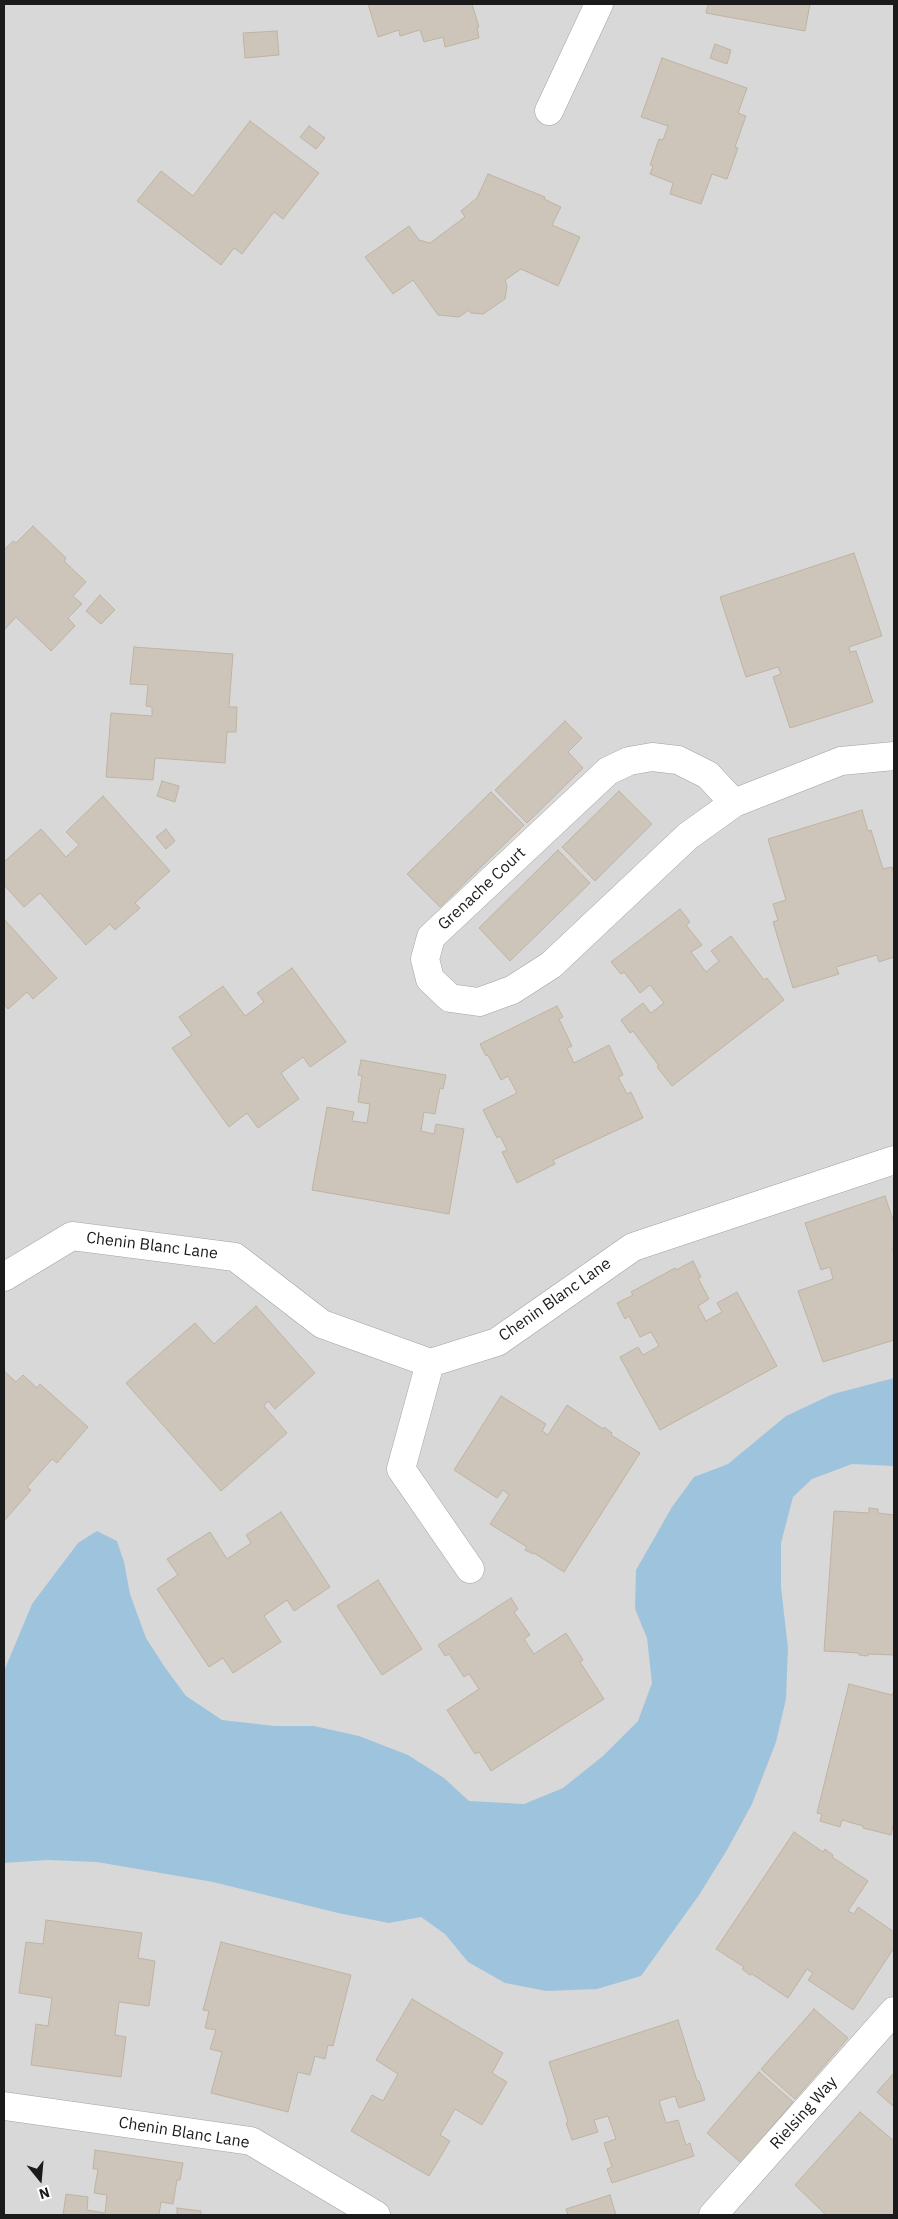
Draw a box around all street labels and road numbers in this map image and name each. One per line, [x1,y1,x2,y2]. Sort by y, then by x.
street label: Grenache Court [434,844,530,934]
street label: Chenin Blanc Lane [85,1228,219,1264]
street label: Chenin Blanc Lane [495,1254,615,1346]
street label: Rielsing Way [766,2073,842,2153]
street label: Chenin Blanc Lane [117,2113,251,2153]

